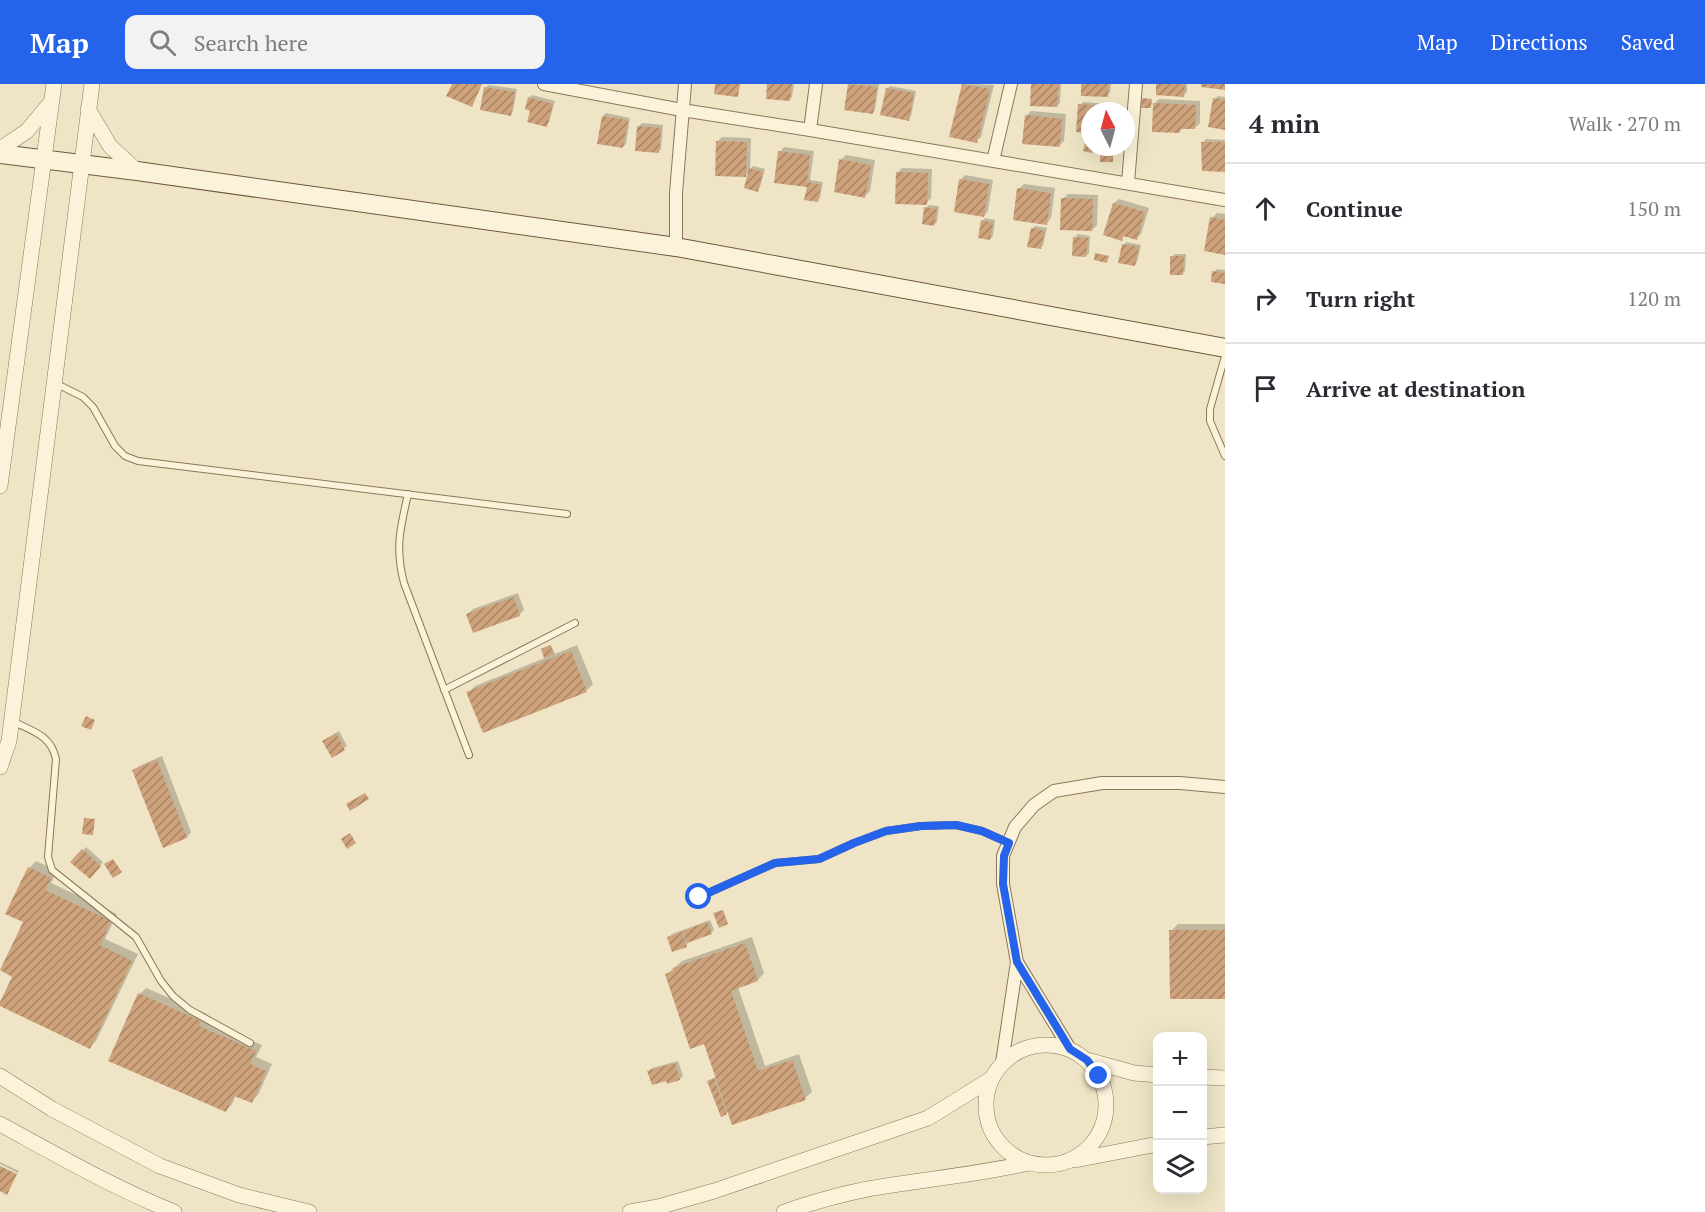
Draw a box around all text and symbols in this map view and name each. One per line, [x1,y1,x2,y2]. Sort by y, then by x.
search box [125,15,545,69]
text: Map [30,24,89,61]
icon: search [146,26,179,59]
text: Search here [194,28,308,57]
text: Map [1417,28,1458,56]
text: Directions [1491,28,1588,56]
text: Saved [1621,28,1675,56]
north arrow [1081,102,1135,156]
text: 4 min [1249,106,1320,140]
text: Walk · 270 m [1569,110,1681,137]
icon: ahead [1249,192,1282,225]
text: Continue [1306,194,1403,223]
text: 150 m [1627,195,1681,222]
icon: right [1249,282,1282,315]
text: Turn right [1306,284,1415,313]
text: 120 m [1627,285,1681,312]
icon: arrive [1249,372,1282,405]
text: Arrive at destination [1306,374,1525,403]
route start [685,883,711,909]
map controls [1153,1032,1207,1194]
button: + [1153,1032,1207,1086]
route end [1085,1062,1111,1088]
button: − [1153,1086,1207,1140]
button: layers [1153,1140,1207,1194]

